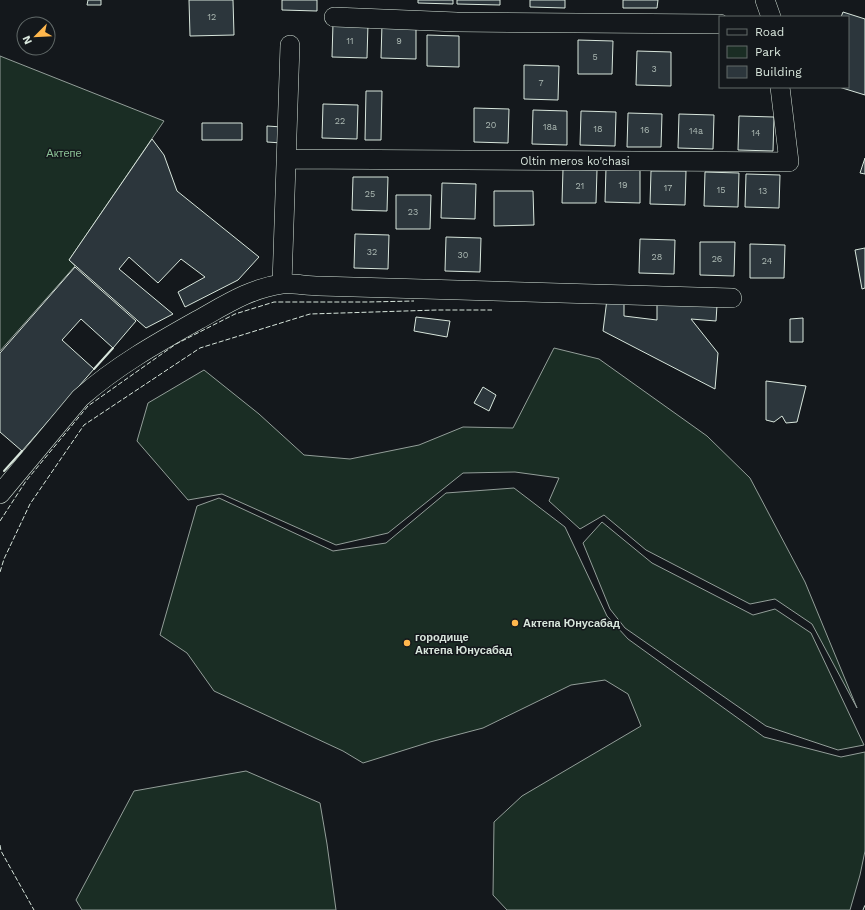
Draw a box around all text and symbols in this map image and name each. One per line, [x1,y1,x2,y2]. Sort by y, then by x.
house number: 12 [208,12,216,22]
north arrow [16,16,56,56]
legend [719,16,849,88]
text: Road [755,25,784,39]
text: N [20,33,35,46]
house number: 11 [346,36,354,46]
house number: 9 [396,36,402,46]
text: Park [755,45,781,59]
house number: 5 [592,52,598,62]
house number: 3 [651,64,657,74]
text: Building [755,65,802,79]
house number: 7 [538,78,544,88]
house number: 22 [335,116,345,126]
house number: 20 [486,120,497,130]
house number: 18a [543,122,557,132]
house number: 18 [593,124,603,134]
house number: 16 [641,125,649,135]
house number: 14a [689,126,703,136]
house number: 14 [751,128,761,138]
park label: Актепе [46,147,82,160]
street label: Oltin meros ko'chasi [520,155,630,168]
house number: 19 [618,180,628,190]
house number: 21 [576,181,584,191]
house number: 17 [664,183,672,193]
house number: 15 [717,185,725,195]
house number: 13 [759,186,767,196]
house number: 25 [365,189,375,199]
house number: 23 [408,207,418,217]
house number: 32 [367,247,377,257]
house number: 30 [458,250,469,260]
house number: 28 [652,252,662,262]
house number: 26 [712,254,722,264]
house number: 24 [762,256,773,266]
place label: Актепа Юнусабад [523,617,620,630]
marker: Актепа Юнусабад [510,618,520,628]
place label: городище Актепа Юнусабад [415,631,512,657]
marker: городище Актепа Юнусабад [402,638,412,648]

